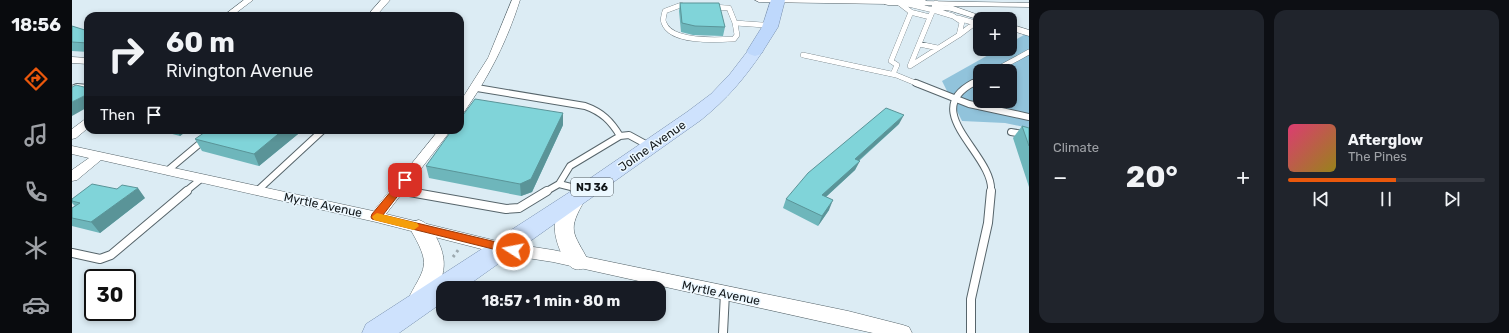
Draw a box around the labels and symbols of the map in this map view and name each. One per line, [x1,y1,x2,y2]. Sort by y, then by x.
street label: Joline Avenue [616,117,689,174]
pin [388,163,422,197]
road number: NJ 36 [571,178,613,196]
street label: Myrtle Avenue [283,190,364,220]
position arrow [492,229,534,271]
speed limit sign: 30 [84,269,136,321]
street label: Myrtle Avenue [681,278,762,308]

